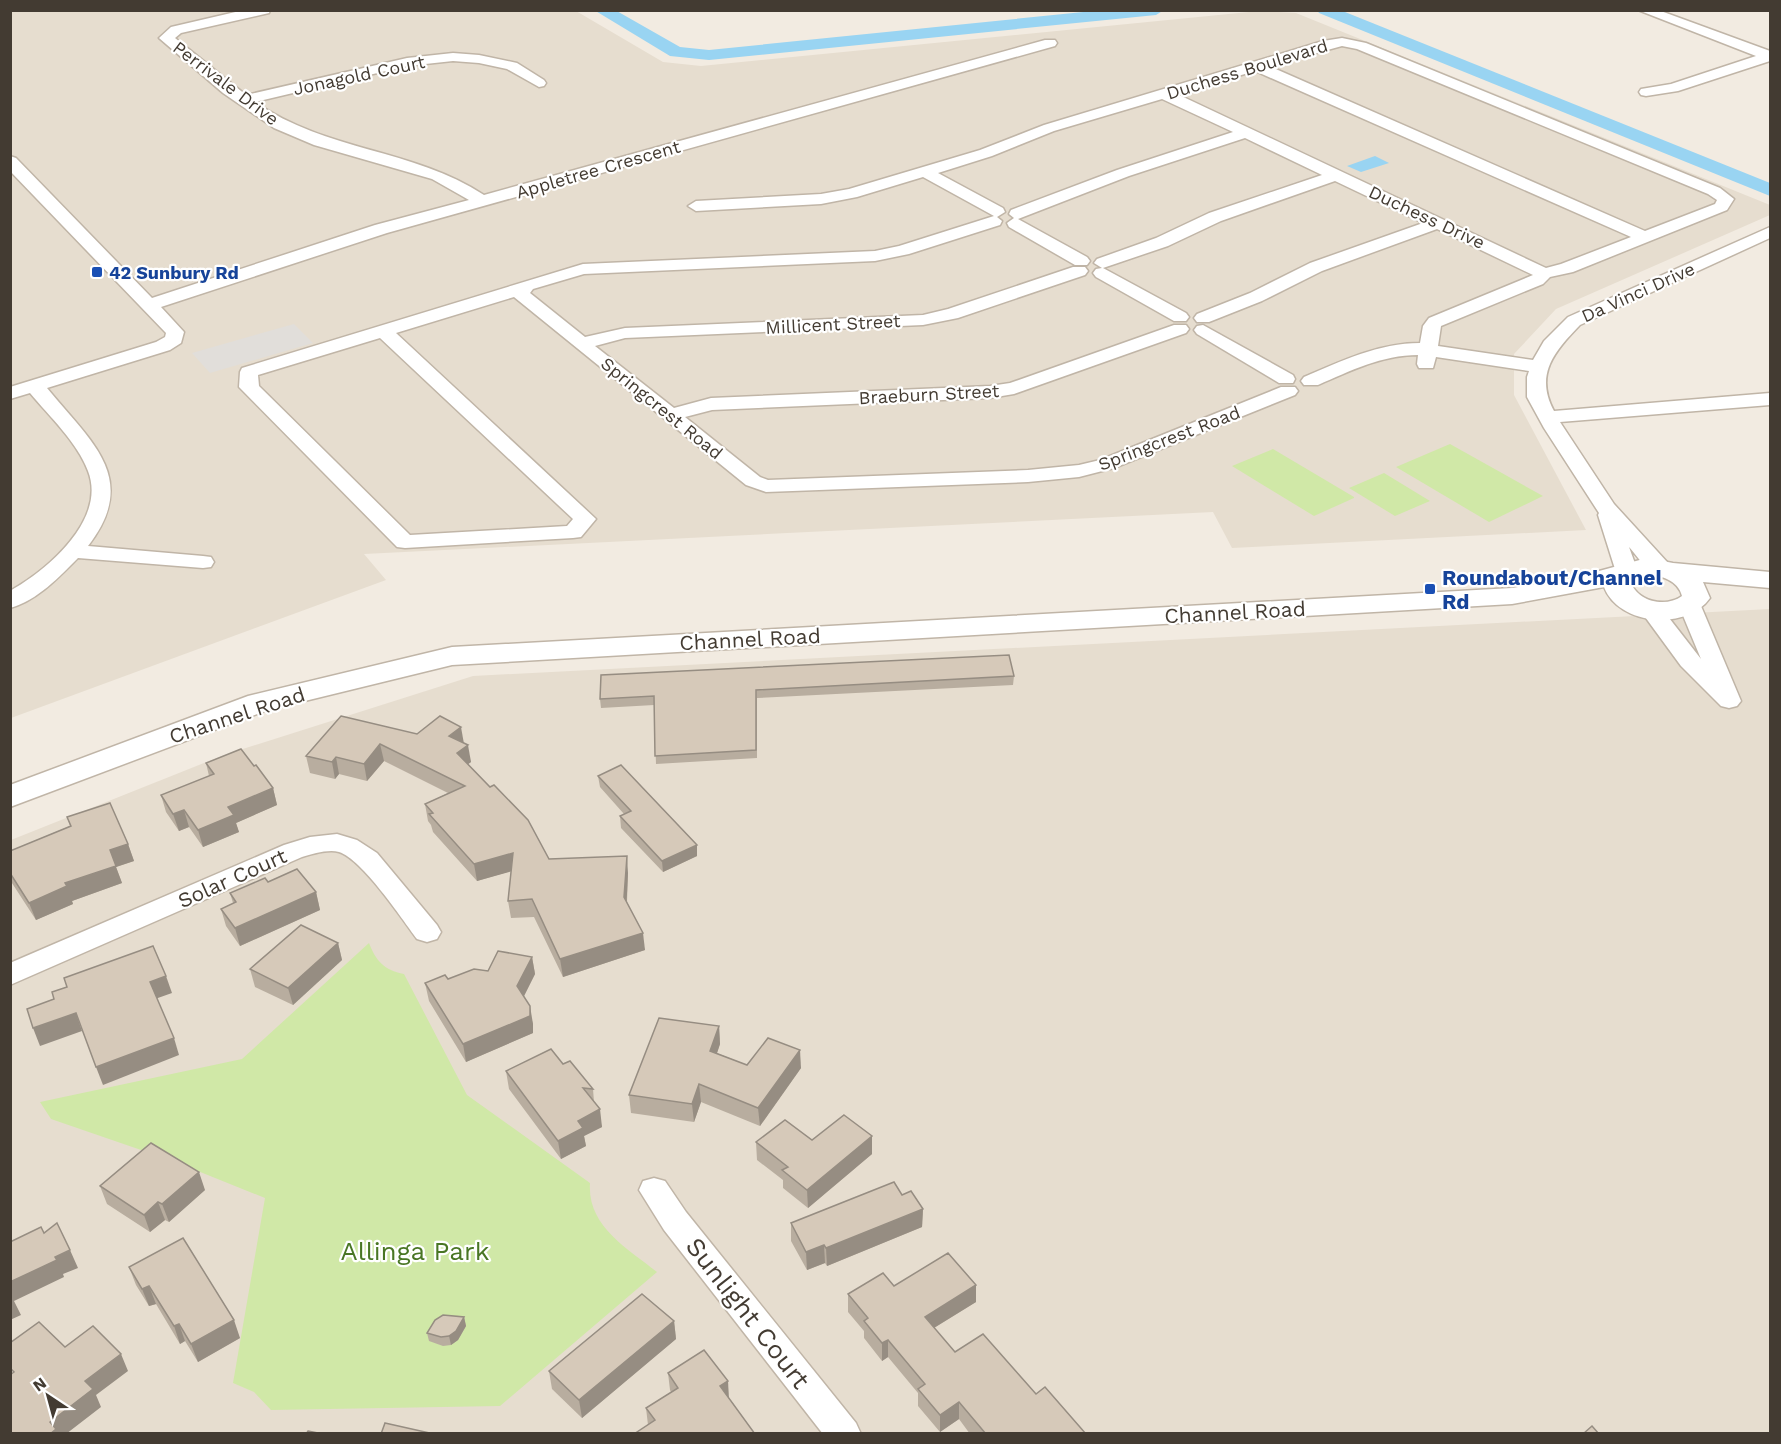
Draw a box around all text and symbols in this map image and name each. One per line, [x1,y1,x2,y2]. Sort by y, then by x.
street label: Duchess Boulevard [1164,34,1330,104]
street label: Perrivale Drive [169,36,283,130]
street label: Jonagold Court [291,51,427,99]
street label: Appletree Crescent [513,135,683,203]
street label: Duchess Drive [1366,181,1488,253]
street label: Da Vinci Drive [1578,258,1698,326]
place label: 42 Sunbury Rd [109,262,239,283]
marker: 42 Sunbury Rd [90,265,104,279]
street label: Millicent Street [765,310,902,338]
street label: Springcrest Road [597,353,727,463]
street label: Braeburn Street [858,380,1000,408]
street label: Springcrest Road [1095,401,1243,475]
place label: Roundabout/Channel Rd [1442,565,1662,614]
marker: Roundabout/Channel Rd [1423,582,1437,596]
street label: Channel Road [1164,596,1306,628]
street label: Channel Road [679,623,821,655]
street label: Channel Road [166,681,308,749]
street label: Solar Court [174,843,290,913]
street label: Sunlight Court [680,1232,816,1395]
park label: Allinga Park [341,1236,490,1266]
north arrow [18,1366,78,1426]
text: N [29,1373,50,1395]

